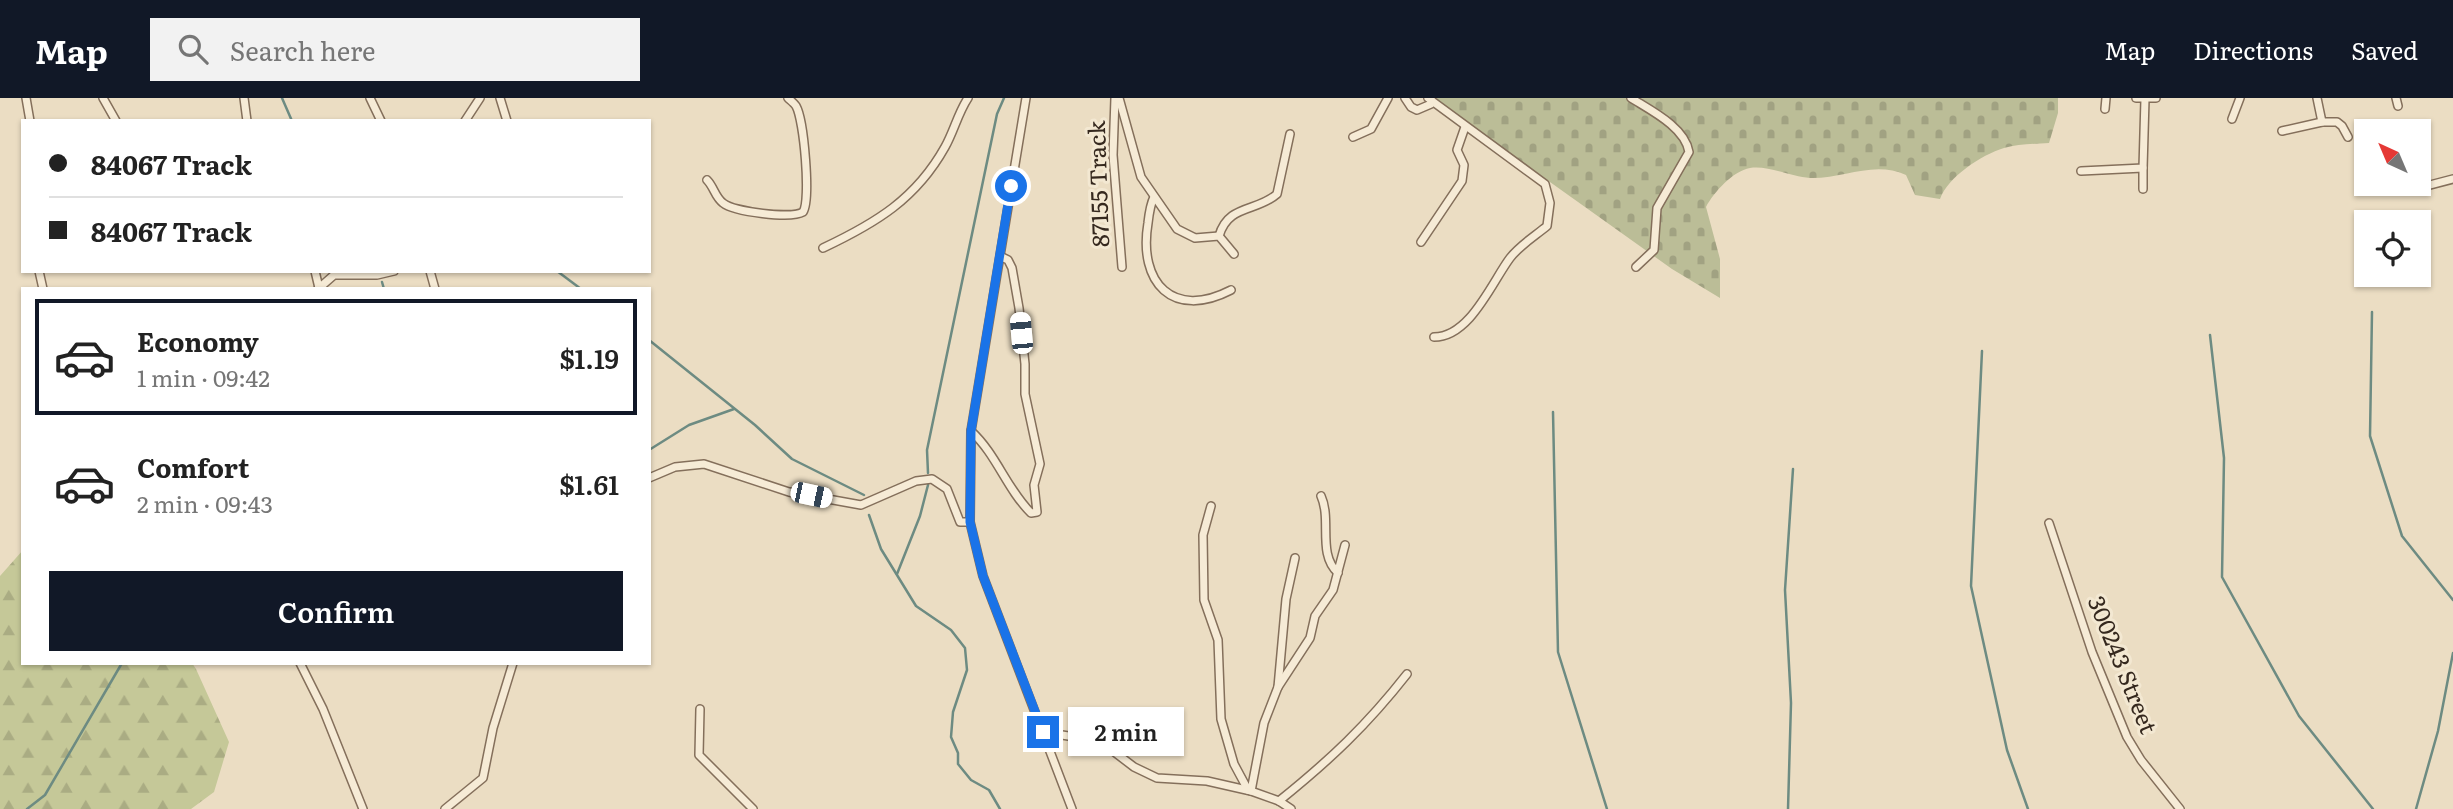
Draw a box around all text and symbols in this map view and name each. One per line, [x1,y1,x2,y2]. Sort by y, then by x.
search box [150,18,640,81]
text: Map [35,25,108,74]
icon: search [174,30,212,68]
text: Search here [230,30,376,69]
text: Map [2104,32,2155,67]
text: Directions [2193,32,2313,67]
text: Saved [2351,32,2418,67]
street label: 87155 Track [1078,119,1116,248]
north arrow [2354,119,2431,196]
map controls [2354,119,2431,287]
text: 84067 Track [91,144,252,183]
route start [995,170,1027,202]
button: locate [2354,210,2431,287]
text: 84067 Track [91,211,252,250]
car [1009,311,1034,355]
text: Economy [137,321,259,360]
icon: car [53,326,116,389]
text: $1.19 [560,338,619,377]
text: 1 min · 09:42 [137,360,270,394]
text: Comfort [137,447,249,486]
icon: car [53,452,116,515]
text: $1.61 [559,464,619,503]
car [789,480,834,510]
text: 2 min · 09:43 [137,486,273,520]
button: Confirm [49,571,623,651]
street label: 300243 Street [2081,590,2167,739]
callout: 2 min [1068,708,1183,756]
text: 2 min [1094,714,1158,748]
route end [1027,716,1059,748]

